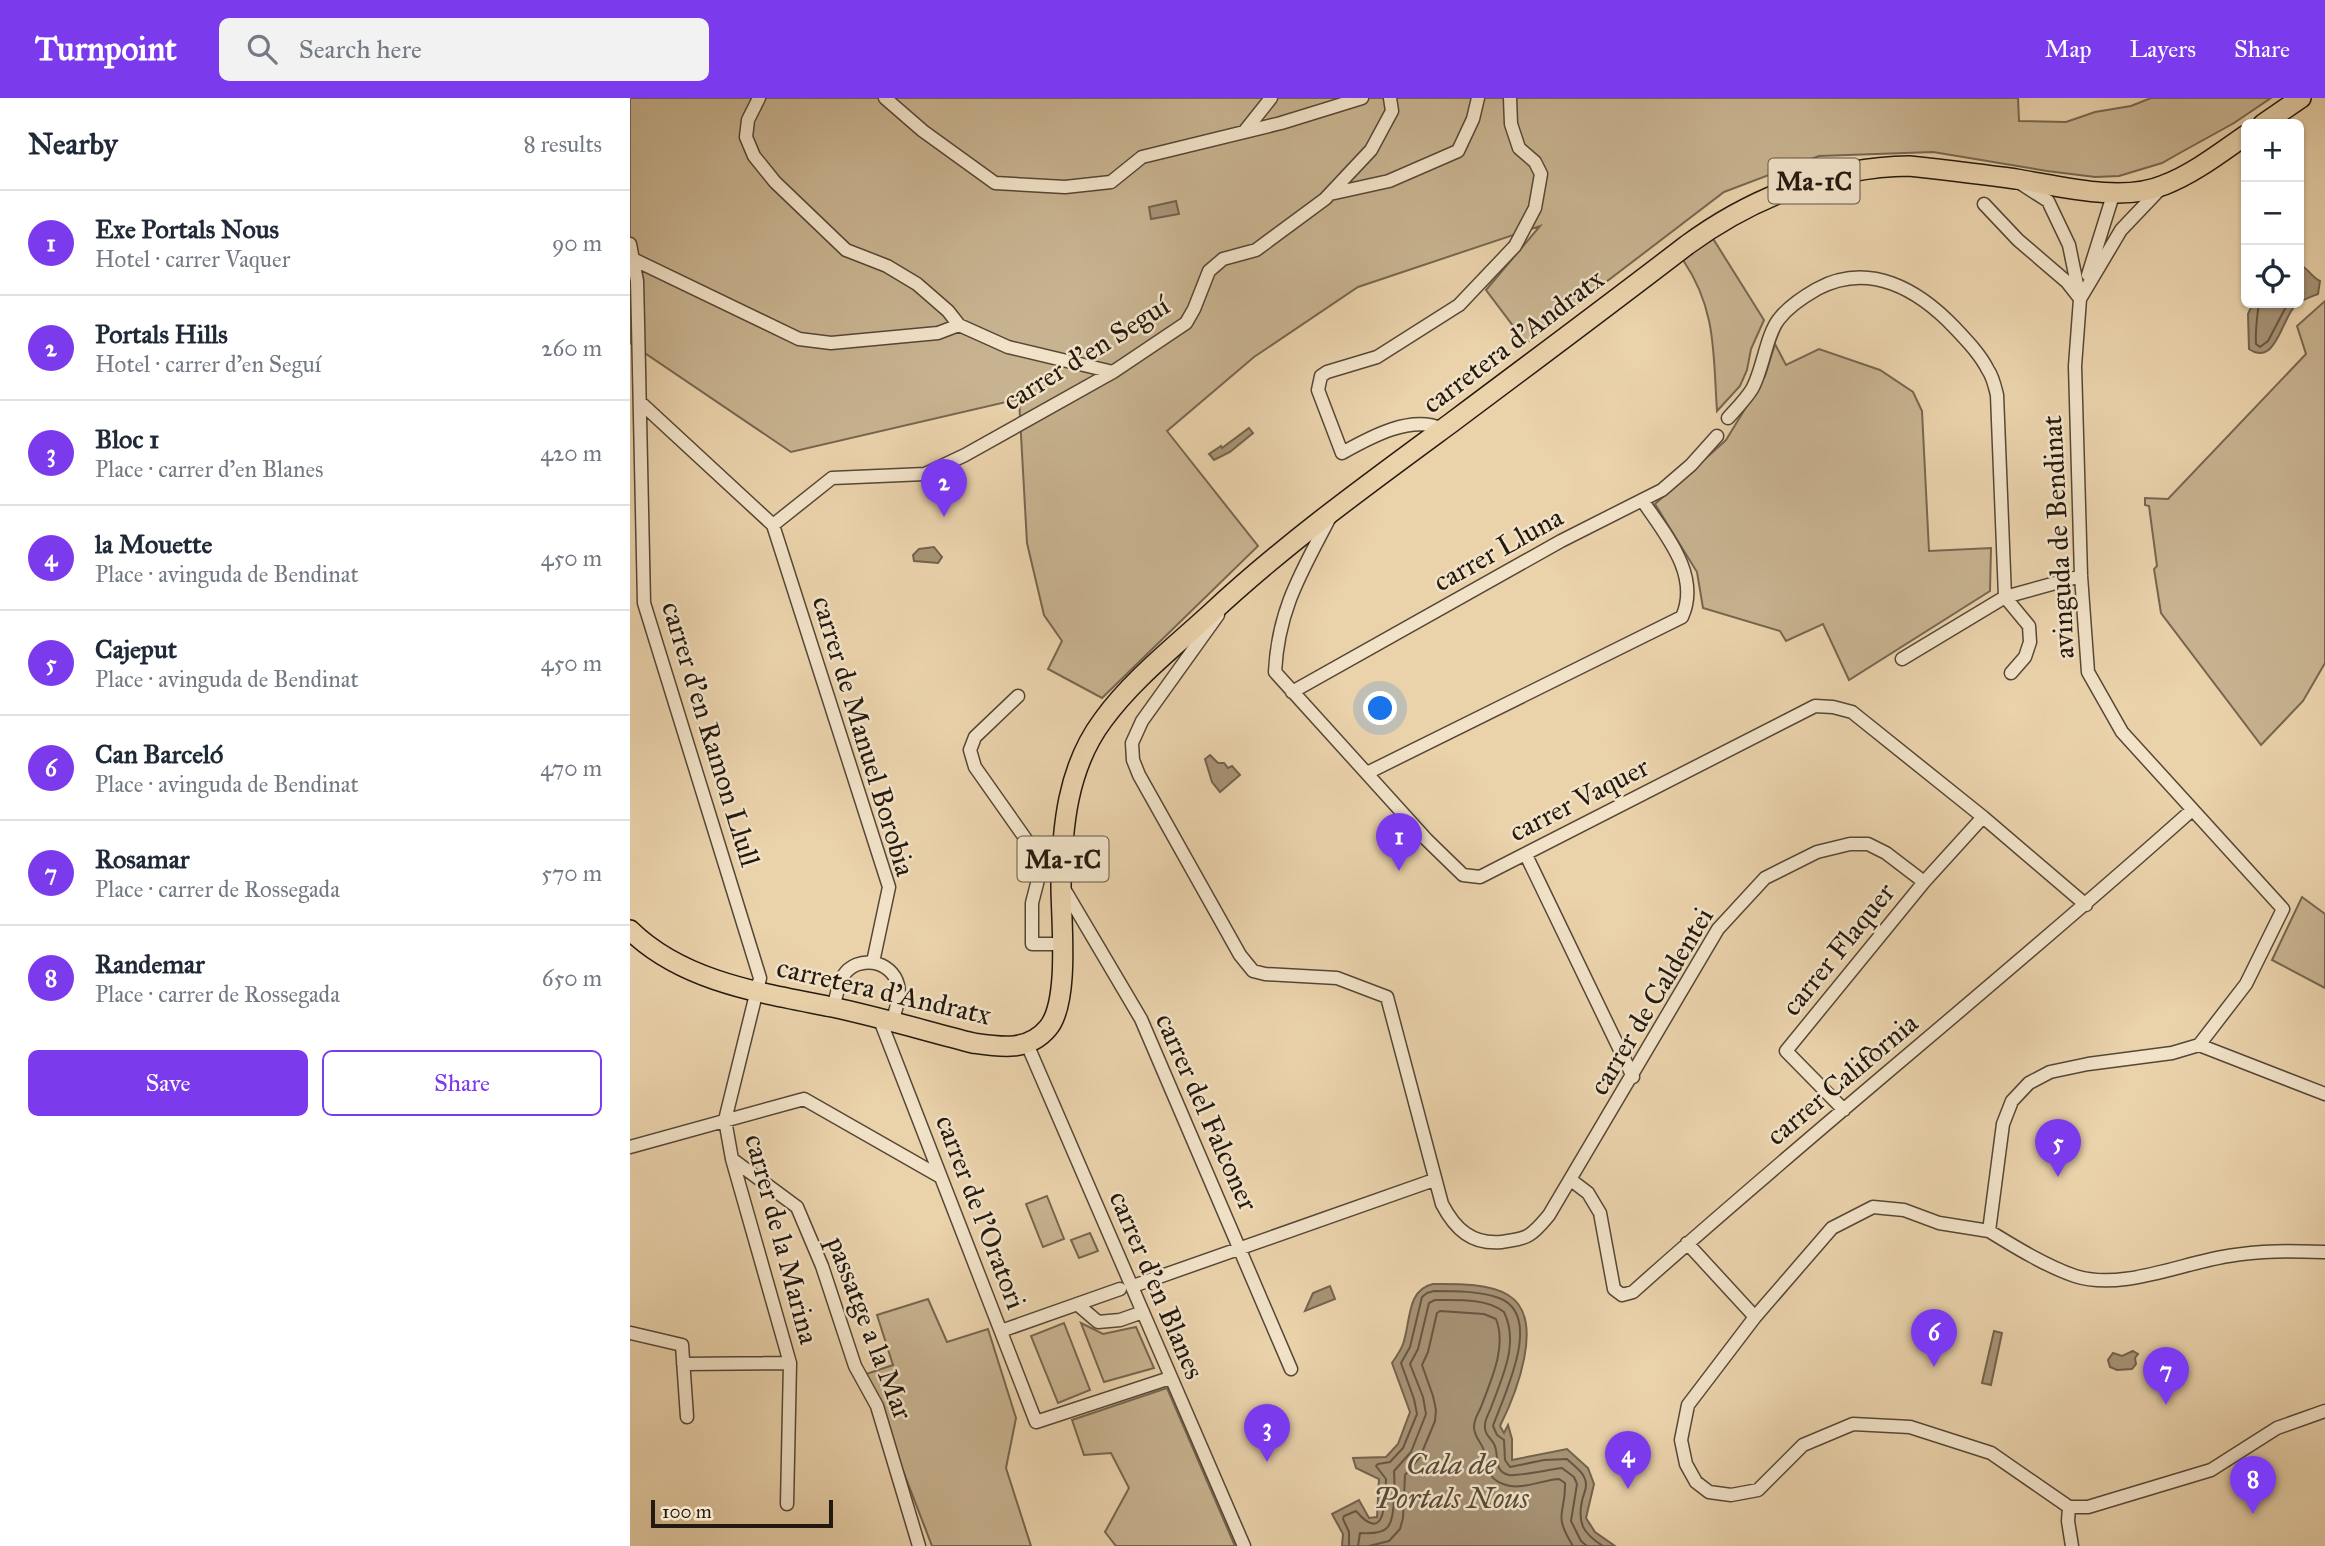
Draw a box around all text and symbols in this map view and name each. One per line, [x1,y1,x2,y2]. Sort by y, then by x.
search box [219,18,709,81]
text: Turnpoint [35,29,177,69]
icon: search [243,30,281,68]
text: Search here [299,33,422,65]
text: Map [2045,34,2092,64]
text: Layers [2130,34,2196,64]
text: Share [2234,34,2290,64]
map controls [2241,119,2304,308]
button: + [2241,119,2304,182]
text: Nearby [28,126,118,162]
text: 8 results [523,130,602,158]
road number: Ma-1C [1768,158,1860,204]
button: − [2241,182,2304,245]
text: Exe Portals Nous [95,213,279,245]
text: 1 [46,229,56,257]
text: 90 m [552,229,602,257]
text: Hotel · carrer Vaquer [95,245,290,273]
button: locate [2241,245,2304,308]
street label: carretera d'Andratx [1415,261,1611,421]
street label: carrer d'en Seguí [996,287,1177,418]
text: Portals Hills [95,318,228,350]
text: 2 [45,334,57,362]
text: 260 m [541,334,602,362]
text: Hotel · carrer d'en Seguí [95,350,321,378]
street label: avinguda de Bendinat [2034,414,2082,660]
text: Bloc 1 [95,423,159,455]
text: 3 [46,439,56,467]
text: 420 m [540,439,602,467]
text: Place · carrer d'en Blanes [95,455,323,483]
pin: 2 [921,459,967,517]
street label: carrer Lluna [1427,499,1569,599]
text: la Mouette [95,528,212,560]
text: 4 [45,544,57,572]
text: 450 m [541,544,602,572]
text: Place · avinguda de Bendinat [95,560,359,588]
street label: carrer de Manuel Borobia [805,592,923,880]
street label: carrer d'en Ramon Llull [654,597,768,871]
text: Cajeput [95,633,177,665]
text: 5 [46,649,56,677]
text: 450 m [541,649,602,677]
text: Place · avinguda de Bendinat [95,665,359,693]
your location [1363,691,1397,725]
text: Can Barceló [95,738,223,770]
street label: carrer Vaquer [1503,749,1655,849]
text: 6 [45,754,57,782]
text: 470 m [540,754,602,782]
text: Place · avinguda de Bendinat [95,770,359,798]
pin: 1 [1376,813,1422,871]
road number: Ma-1C [1018,836,1108,881]
text: Rosamar [95,843,189,875]
text: 7 [45,859,57,887]
text: 570 m [541,859,602,887]
text: Place · carrer de Rossegada [95,875,340,903]
street label: carrer Flaquer [1774,875,1903,1023]
street label: carrer de Caldentei [1581,901,1721,1101]
text: Randemar [95,948,205,980]
street label: carretera d'Andratx [774,949,995,1033]
text: 8 [45,964,57,992]
text: 650 m [542,964,602,992]
text: Place · carrer de Rossegada [95,980,340,1008]
street label: carrer Califòrnia [1759,1005,1925,1153]
street label: carrer del Falconer [1148,1008,1266,1217]
button: Save [28,1050,308,1116]
button: Share [322,1050,602,1116]
street label: carrer de l'Oratori [928,1110,1034,1314]
pin: 5 [2035,1119,2081,1177]
street label: carrer de la Marina [737,1130,827,1348]
street label: carrer d'en Blanes [1102,1186,1212,1384]
street label: passatge a la Mar [819,1231,921,1425]
pin: 6 [1911,1309,1957,1367]
pin: 7 [2143,1347,2189,1405]
pin: 3 [1244,1404,1290,1462]
pin: 4 [1605,1431,1651,1489]
water label: Cala de Portals Nous [1373,1446,1530,1516]
pin: 8 [2230,1456,2276,1514]
scale bar [651,1497,833,1529]
text: 100 m [662,1500,712,1523]

